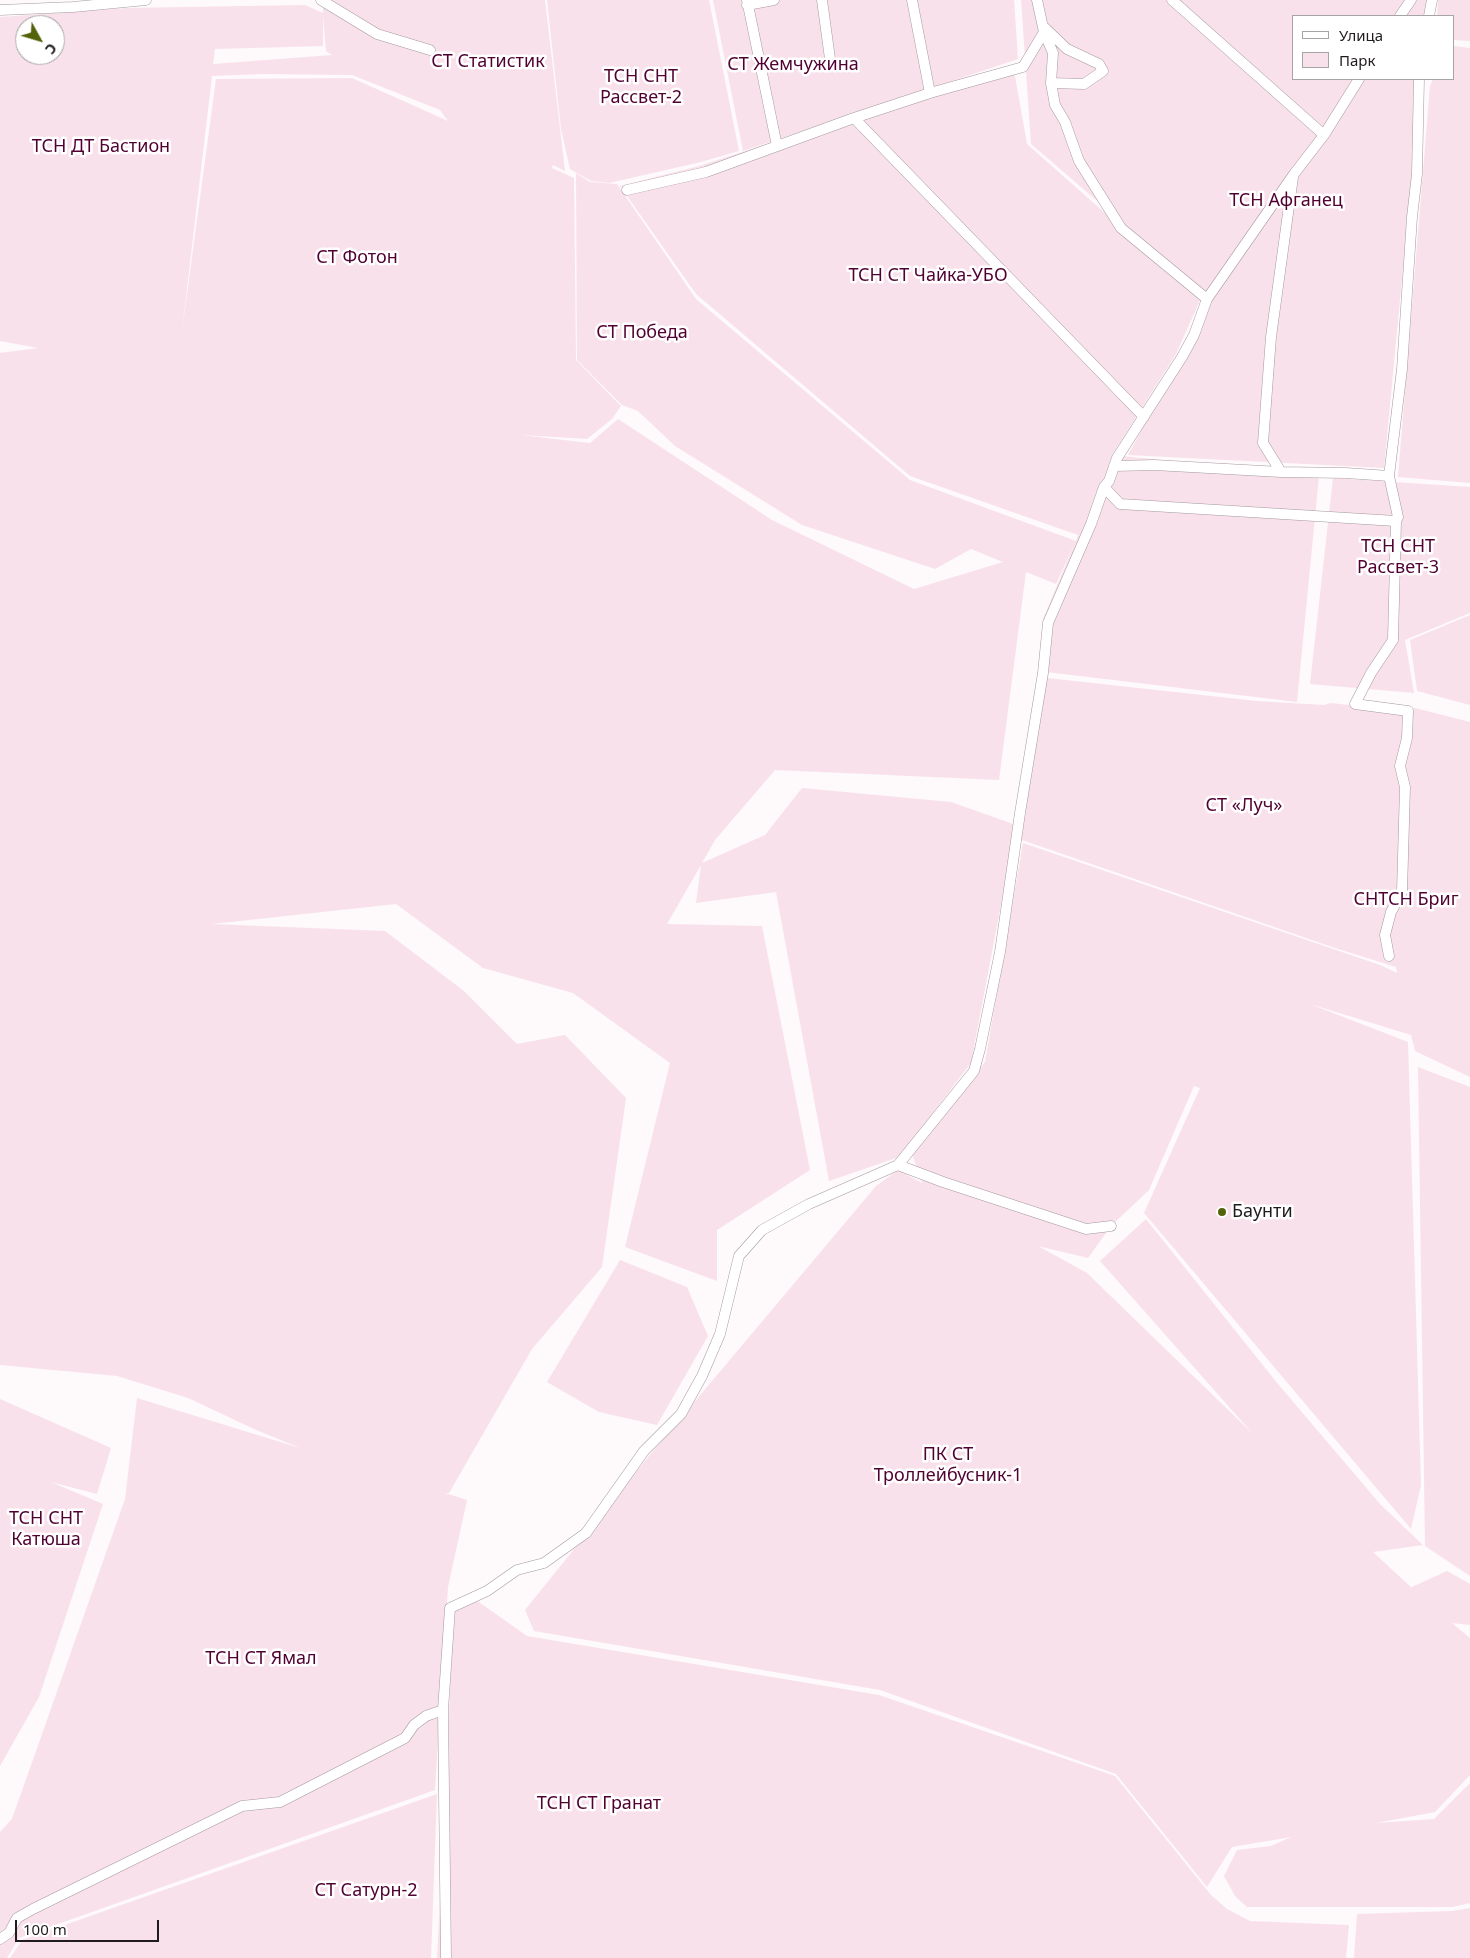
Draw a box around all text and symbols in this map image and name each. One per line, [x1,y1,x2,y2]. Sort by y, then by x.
north arrow [15,15,65,65]
legend [1292,15,1455,80]
text: Улица [1339,25,1383,45]
text: С [41,40,61,59]
text: Парк [1339,50,1375,70]
park label: СТ Статистик [431,51,545,73]
park label: СТ Жемчужина [727,54,859,76]
park label: ТСН СНТ Рассвет-2 [600,66,682,108]
park label: ТСН ДТ Бастион [32,136,170,158]
park label: ТСН Афганец [1229,190,1343,212]
park label: СТ Фотон [316,247,398,269]
park label: ТСН СТ Чайка-УБО [848,265,1008,287]
park label: СТ Победа [596,322,688,344]
park label: ТСН СНТ Рассвет-3 [1357,536,1439,578]
park label: СТ «Луч» [1206,795,1282,817]
park label: СНТСН Бриг [1353,889,1459,911]
place label: Баунти [1232,1201,1293,1223]
marker: Баунти [1216,1206,1228,1218]
park label: ПК СТ Троллейбусник-1 [874,1444,1022,1486]
park label: ТСН СНТ Катюша [9,1508,83,1550]
park label: ТСН СТ Ямал [205,1648,317,1670]
park label: ТСН СТ Гранат [537,1793,661,1815]
park label: СТ Сатурн-2 [314,1880,418,1902]
scale bar [18,1910,161,1942]
text: 100 m [23,1919,67,1939]

